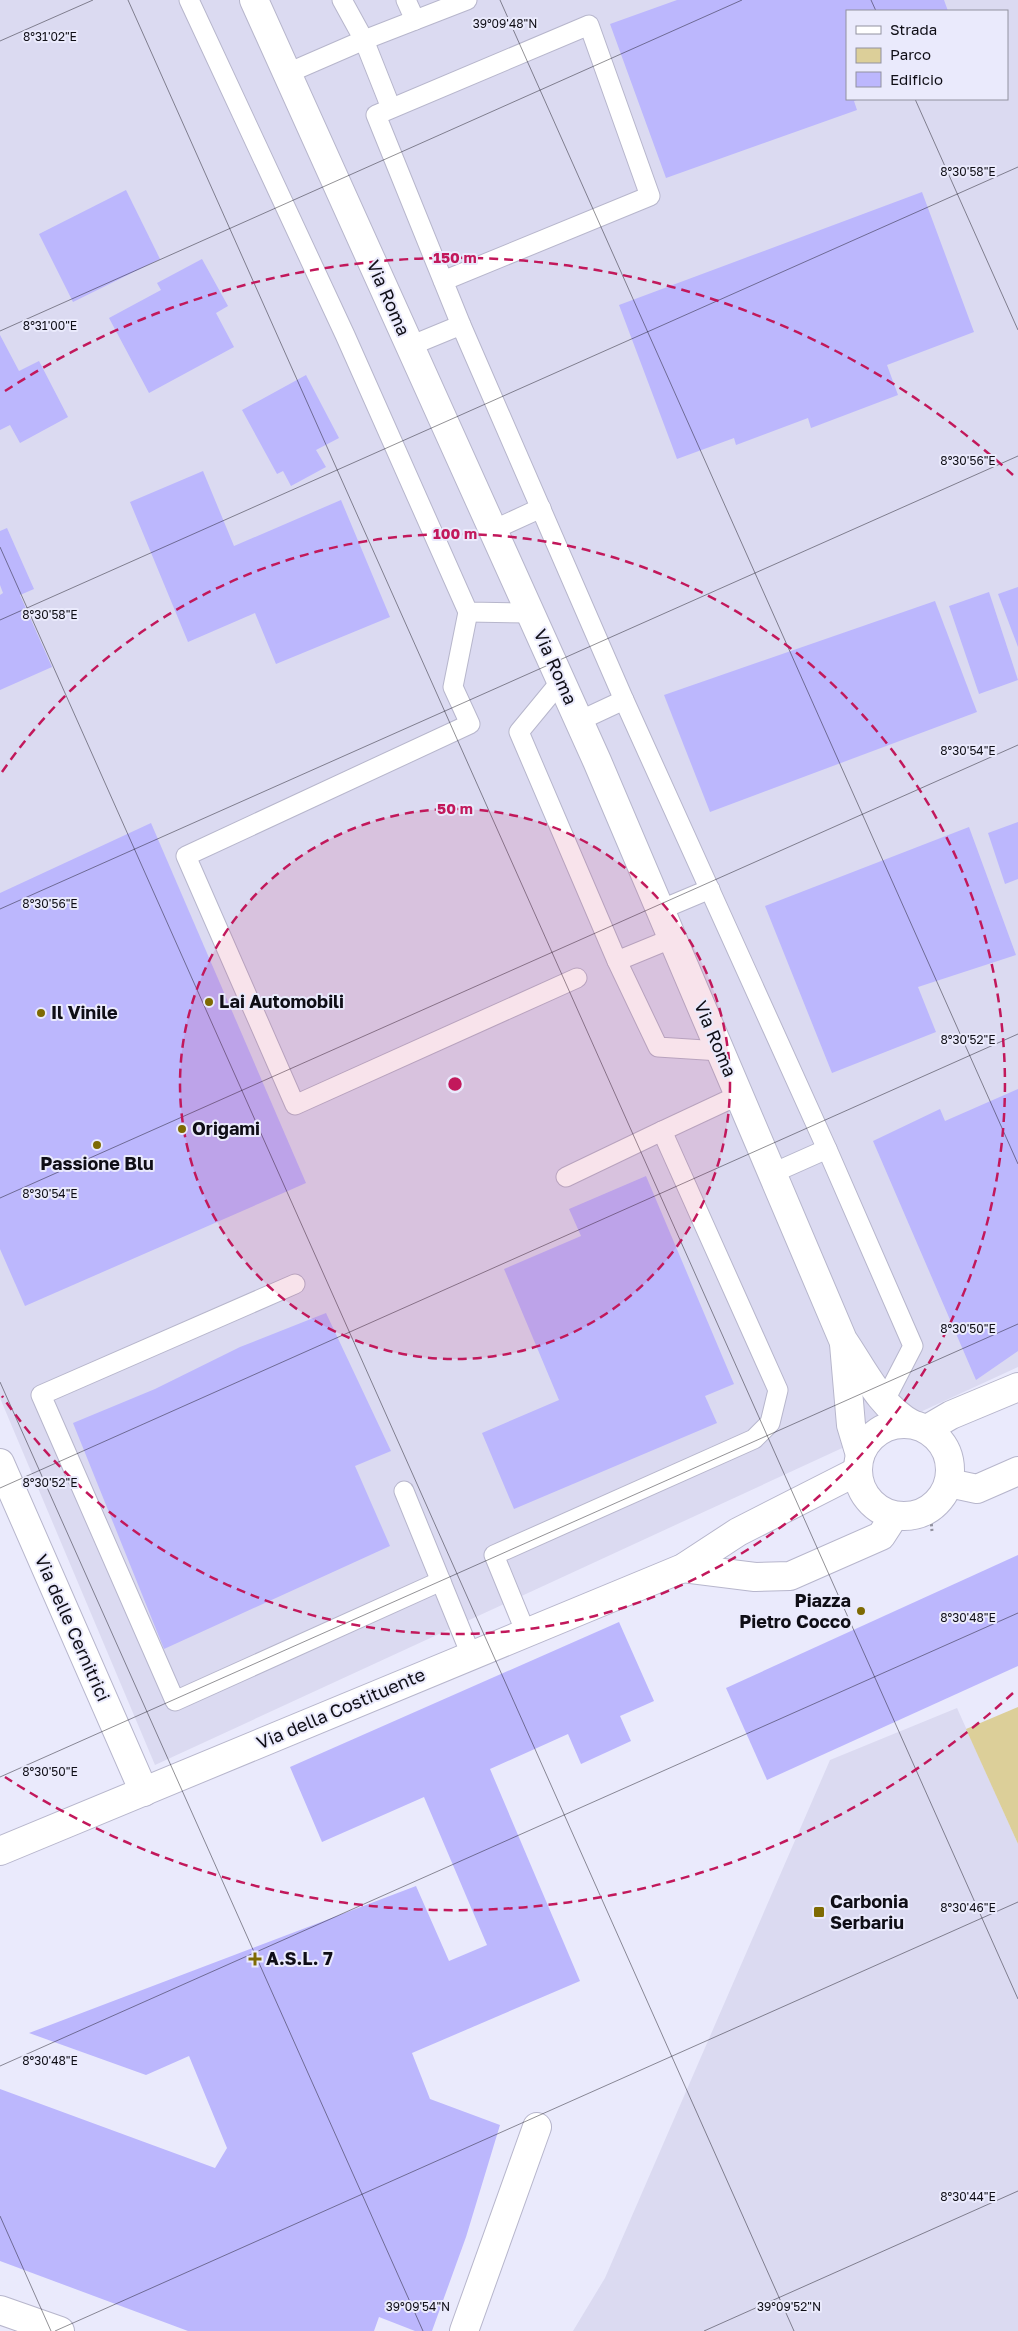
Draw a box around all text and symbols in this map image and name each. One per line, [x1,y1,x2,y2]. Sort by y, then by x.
legend [846,10,1008,100]
text: 39°09'48"N [473,16,537,31]
text: Strada [890,20,937,38]
text: 8°31'02"E [23,29,77,44]
text: Parco [890,45,931,63]
text: Edificio [890,70,943,88]
text: 8°30'58"E [940,164,996,179]
text: 150 m [433,248,477,266]
street label: Via Roma [362,256,415,339]
text: 8°31'00"E [23,318,77,333]
text: 8°30'56"E [940,453,996,468]
text: 100 m [433,524,477,542]
text: 8°30'58"E [22,607,78,622]
street label: Via Roma [529,625,582,708]
text: 8°30'54"E [940,743,996,758]
text: 50 m [437,799,473,817]
text: 8°30'56"E [22,896,78,911]
place label: Lai Automobili [219,990,344,1012]
marker: Lai Automobili [203,996,215,1008]
street label: Via Roma [690,997,742,1080]
place label: Il Vinile [51,1001,118,1023]
marker: Il Vinile [35,1007,47,1019]
text: 8°30'52"E [940,1032,996,1047]
centre of rings [446,1075,464,1093]
place label: Origami [192,1117,260,1139]
marker: Origami [176,1123,188,1135]
marker: Passione Blu [91,1139,103,1151]
place label: Passione Blu [40,1152,154,1174]
text: 8°30'54"E [22,1186,78,1201]
text: 8°30'50"E [940,1321,996,1336]
text: 8°30'52"E [22,1475,78,1490]
street label: Via delle Cernitrici [31,1551,115,1705]
place label: Piazza Pietro Cocco [739,1589,851,1632]
marker: Piazza Pietro Cocco [855,1605,867,1617]
text: 8°30'48"E [940,1610,996,1625]
street label: Via della Costituente [253,1663,428,1754]
text: 8°30'50"E [22,1764,78,1779]
place label: Carbonia Serbariu [830,1890,908,1933]
text: 8°30'46"E [940,1900,996,1915]
marker: Carbonia Serbariu [812,1905,826,1919]
place label: A.S.L. 7 [266,1947,333,1969]
marker: A.S.L. 7 [248,1952,262,1966]
text: 8°30'48"E [22,2053,78,2068]
text: 8°30'44"E [940,2189,996,2204]
text: 39°09'54"N [386,2299,450,2314]
text: 39°09'52"N [757,2299,821,2314]

